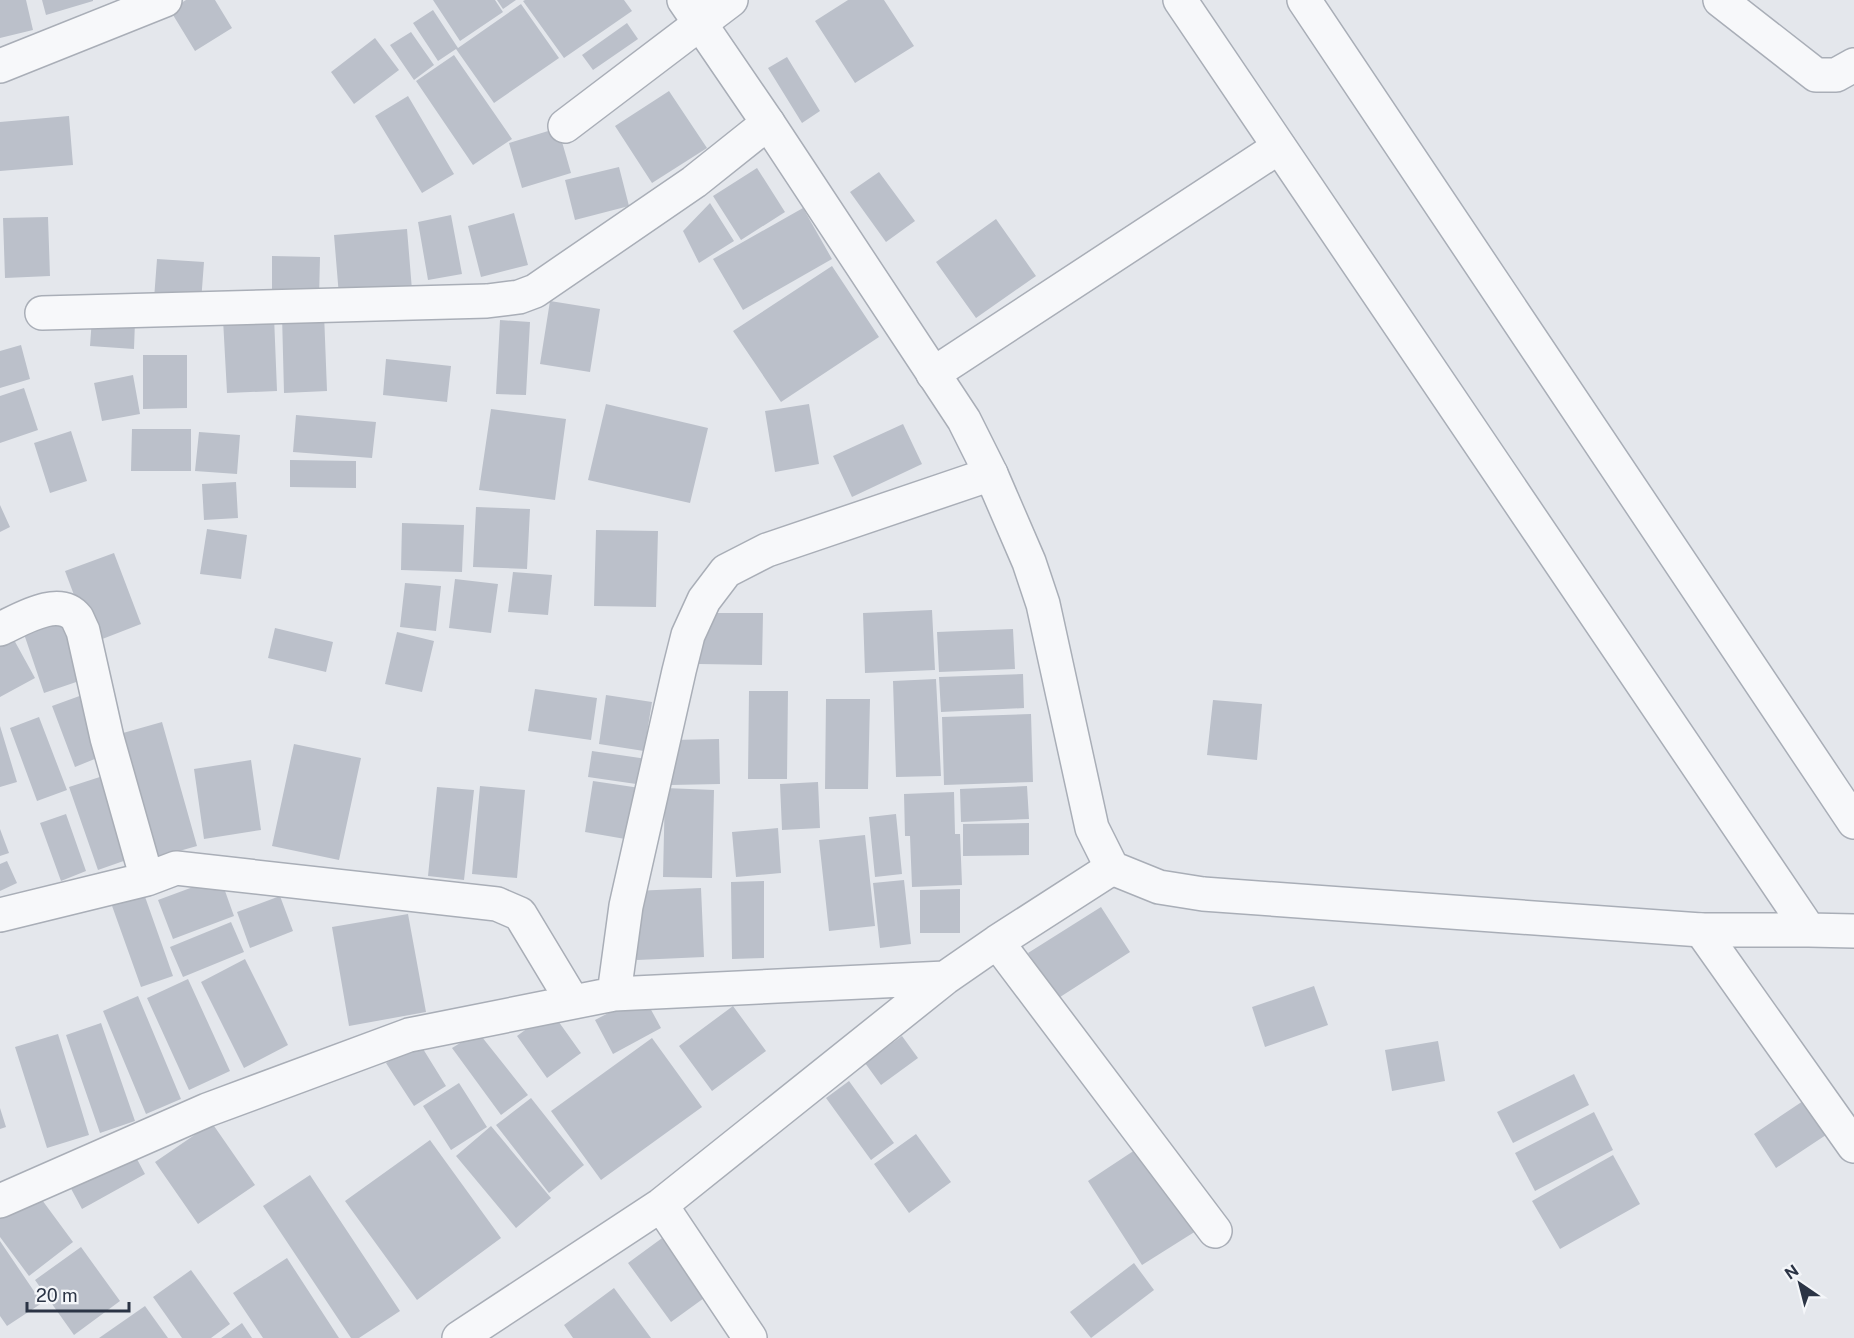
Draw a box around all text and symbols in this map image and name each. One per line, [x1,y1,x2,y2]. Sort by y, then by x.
north arrow [1770,1254,1830,1314]
text: N [1781,1261,1802,1283]
scale bar [27,1275,129,1313]
text: 20 m [36,1285,78,1306]

